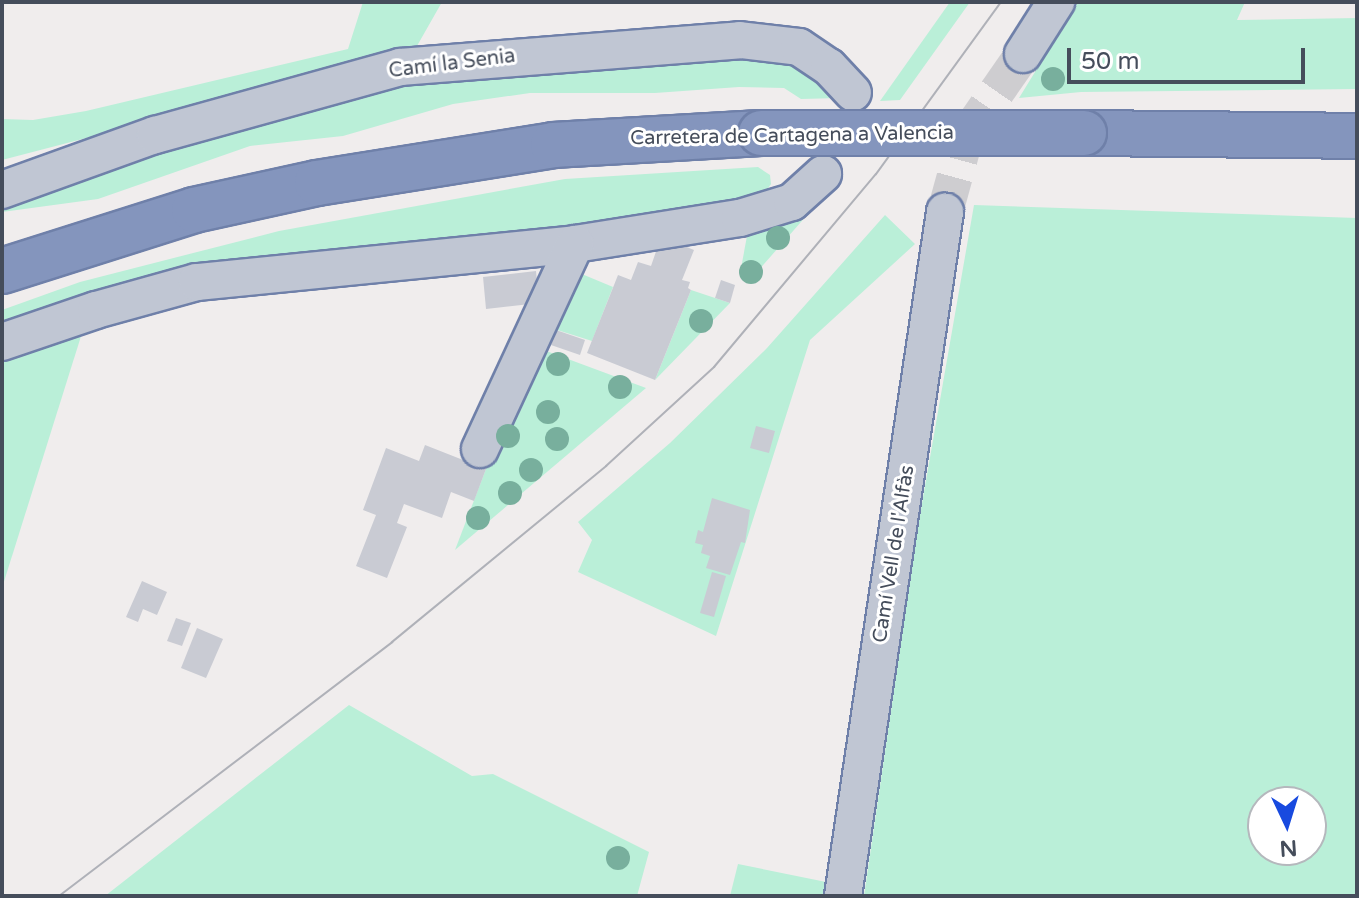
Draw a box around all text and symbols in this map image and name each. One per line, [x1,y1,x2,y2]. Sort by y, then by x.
scale bar [1071,32,1309,82]
street label: Camí la Senia [387,44,517,84]
text: 50 m [1081,47,1139,76]
street label: Carretera de Cartagena a Valencia [630,121,954,151]
street label: Camí Vell de l'Alfàs [868,464,920,644]
north arrow [1247,786,1327,866]
text: N [1279,834,1298,862]

